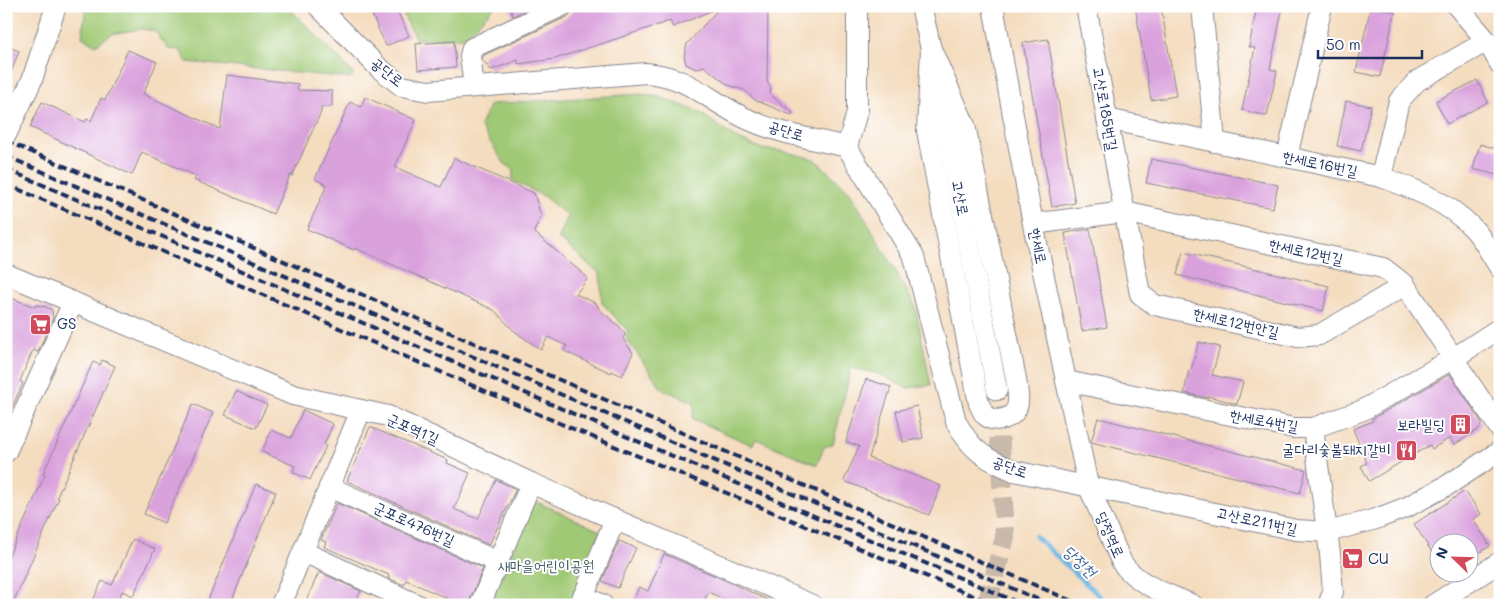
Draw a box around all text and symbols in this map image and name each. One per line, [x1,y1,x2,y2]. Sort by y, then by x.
scale bar [1318,28,1422,60]
text: 50 m [1326,34,1361,54]
street label: 공단로 [367,52,408,90]
street label: 고산로185번길 [1089,65,1123,152]
street label: 공단로 [766,115,807,145]
street label: 한세로16번길 [1281,145,1360,181]
street label: 고산로 [948,178,974,217]
street label: 한세로 [1025,226,1053,266]
street label: 한세로12번길 [1267,233,1345,269]
street label: 한세로12번안길 [1191,302,1281,342]
supermarket icon: GS [29,312,53,336]
place label: GS [57,313,77,333]
street label: 한세로4번길 [1228,404,1300,436]
street label: 군포역1길 [384,408,443,448]
building icon: 보라빌딩 [1449,413,1473,437]
place label: 보라빌딩 [1397,414,1445,434]
restaurant icon: 굴다리숯불돼지갈비 [1395,438,1419,462]
place label: 굴다리숯불돼지갈비 [1282,439,1391,459]
street label: 공단로 [990,450,1031,482]
street label: 군포로476번길 [371,496,458,550]
street label: 고산로211번길 [1215,502,1299,538]
street label: 당정역로 [1092,508,1130,561]
north arrow [1428,534,1478,584]
water label: 당정천 [1059,540,1103,583]
text: N [1431,544,1452,561]
supermarket icon: CU [1340,547,1364,571]
place label: CU [1368,548,1389,568]
park label: 새마을어린이공원 [498,555,594,575]

